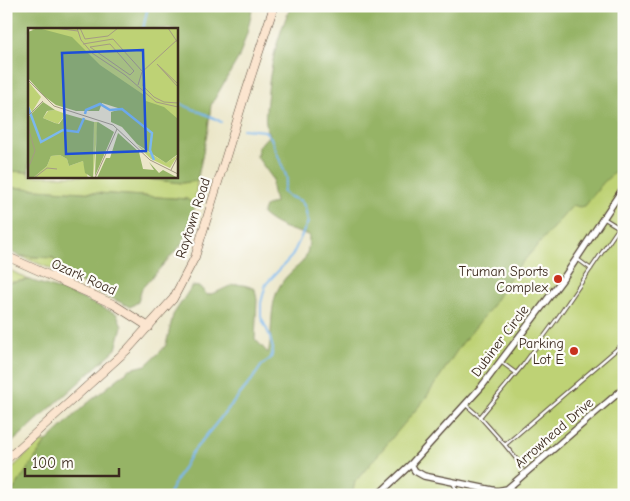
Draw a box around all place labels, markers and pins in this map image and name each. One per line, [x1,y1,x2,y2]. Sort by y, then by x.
place label: Truman Sports Complex [459,263,548,296]
marker: Truman Sports Complex [552,273,564,285]
place label: Parking Lot E [519,335,564,368]
marker: Parking Lot E [568,345,580,357]

